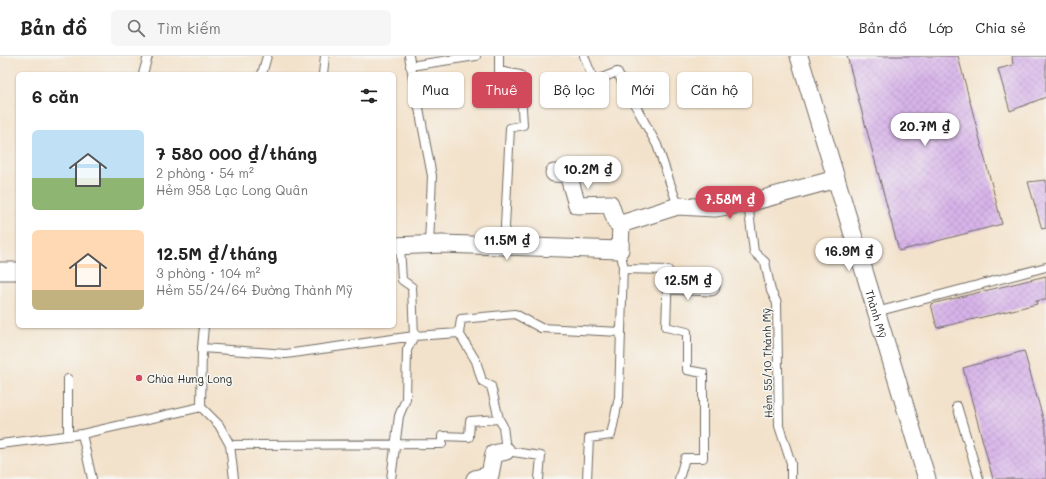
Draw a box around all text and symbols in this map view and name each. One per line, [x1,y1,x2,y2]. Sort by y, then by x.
search box [111,10,391,46]
text: Bản đồ [20,15,87,40]
icon: search [125,17,147,39]
text: Tìm kiếm [157,18,221,38]
text: Bản đồ [859,18,907,37]
text: Lớp [929,18,953,37]
text: Chia sẻ [975,18,1026,37]
chip: Mua [408,72,464,108]
chip: Thuê [472,72,532,108]
chip: Bộ lọc [540,72,609,108]
chip: Mới [617,72,669,108]
chip: Căn hộ [677,72,752,108]
text: 6 căn [32,85,79,107]
icon: filters [358,85,380,107]
pin: 20.7M ₫ [888,113,962,147]
text: 20.7M ₫ [900,117,950,134]
text: 7 580 000 ₫/tháng [156,142,317,164]
icon: home [64,146,112,194]
pin: 10.2M ₫ [551,156,625,190]
text: 10.2M ₫ [563,160,613,177]
text: 2 phòng · 54 m² [156,164,254,181]
text: Hẻm 958 Lạc Long Quân [156,181,308,198]
pin: 7.58M ₫ [693,186,767,220]
text: 7.58M ₫ [705,190,755,207]
pin: 11.5M ₫ [470,227,544,261]
text: 11.5M ₫ [483,231,531,248]
pin: 16.9M ₫ [812,238,886,272]
text: 12.5M ₫/tháng [156,242,277,264]
text: 16.9M ₫ [824,242,874,259]
icon: home [64,246,112,294]
text: 3 phòng · 104 m² [156,264,260,281]
pin: 12.5M ₫ [651,267,725,301]
text: 12.5M ₫ [664,271,712,288]
text: Hẻm 55/24/64 Đường Thành Mỹ [156,281,353,298]
street label: Thành Mỹ [863,288,891,340]
street label: Hẻm 55/10 Thành Mỹ [759,307,775,418]
place label: Chùa Hưng Long [147,371,232,386]
marker: Chùa Hưng Long [134,373,144,383]

